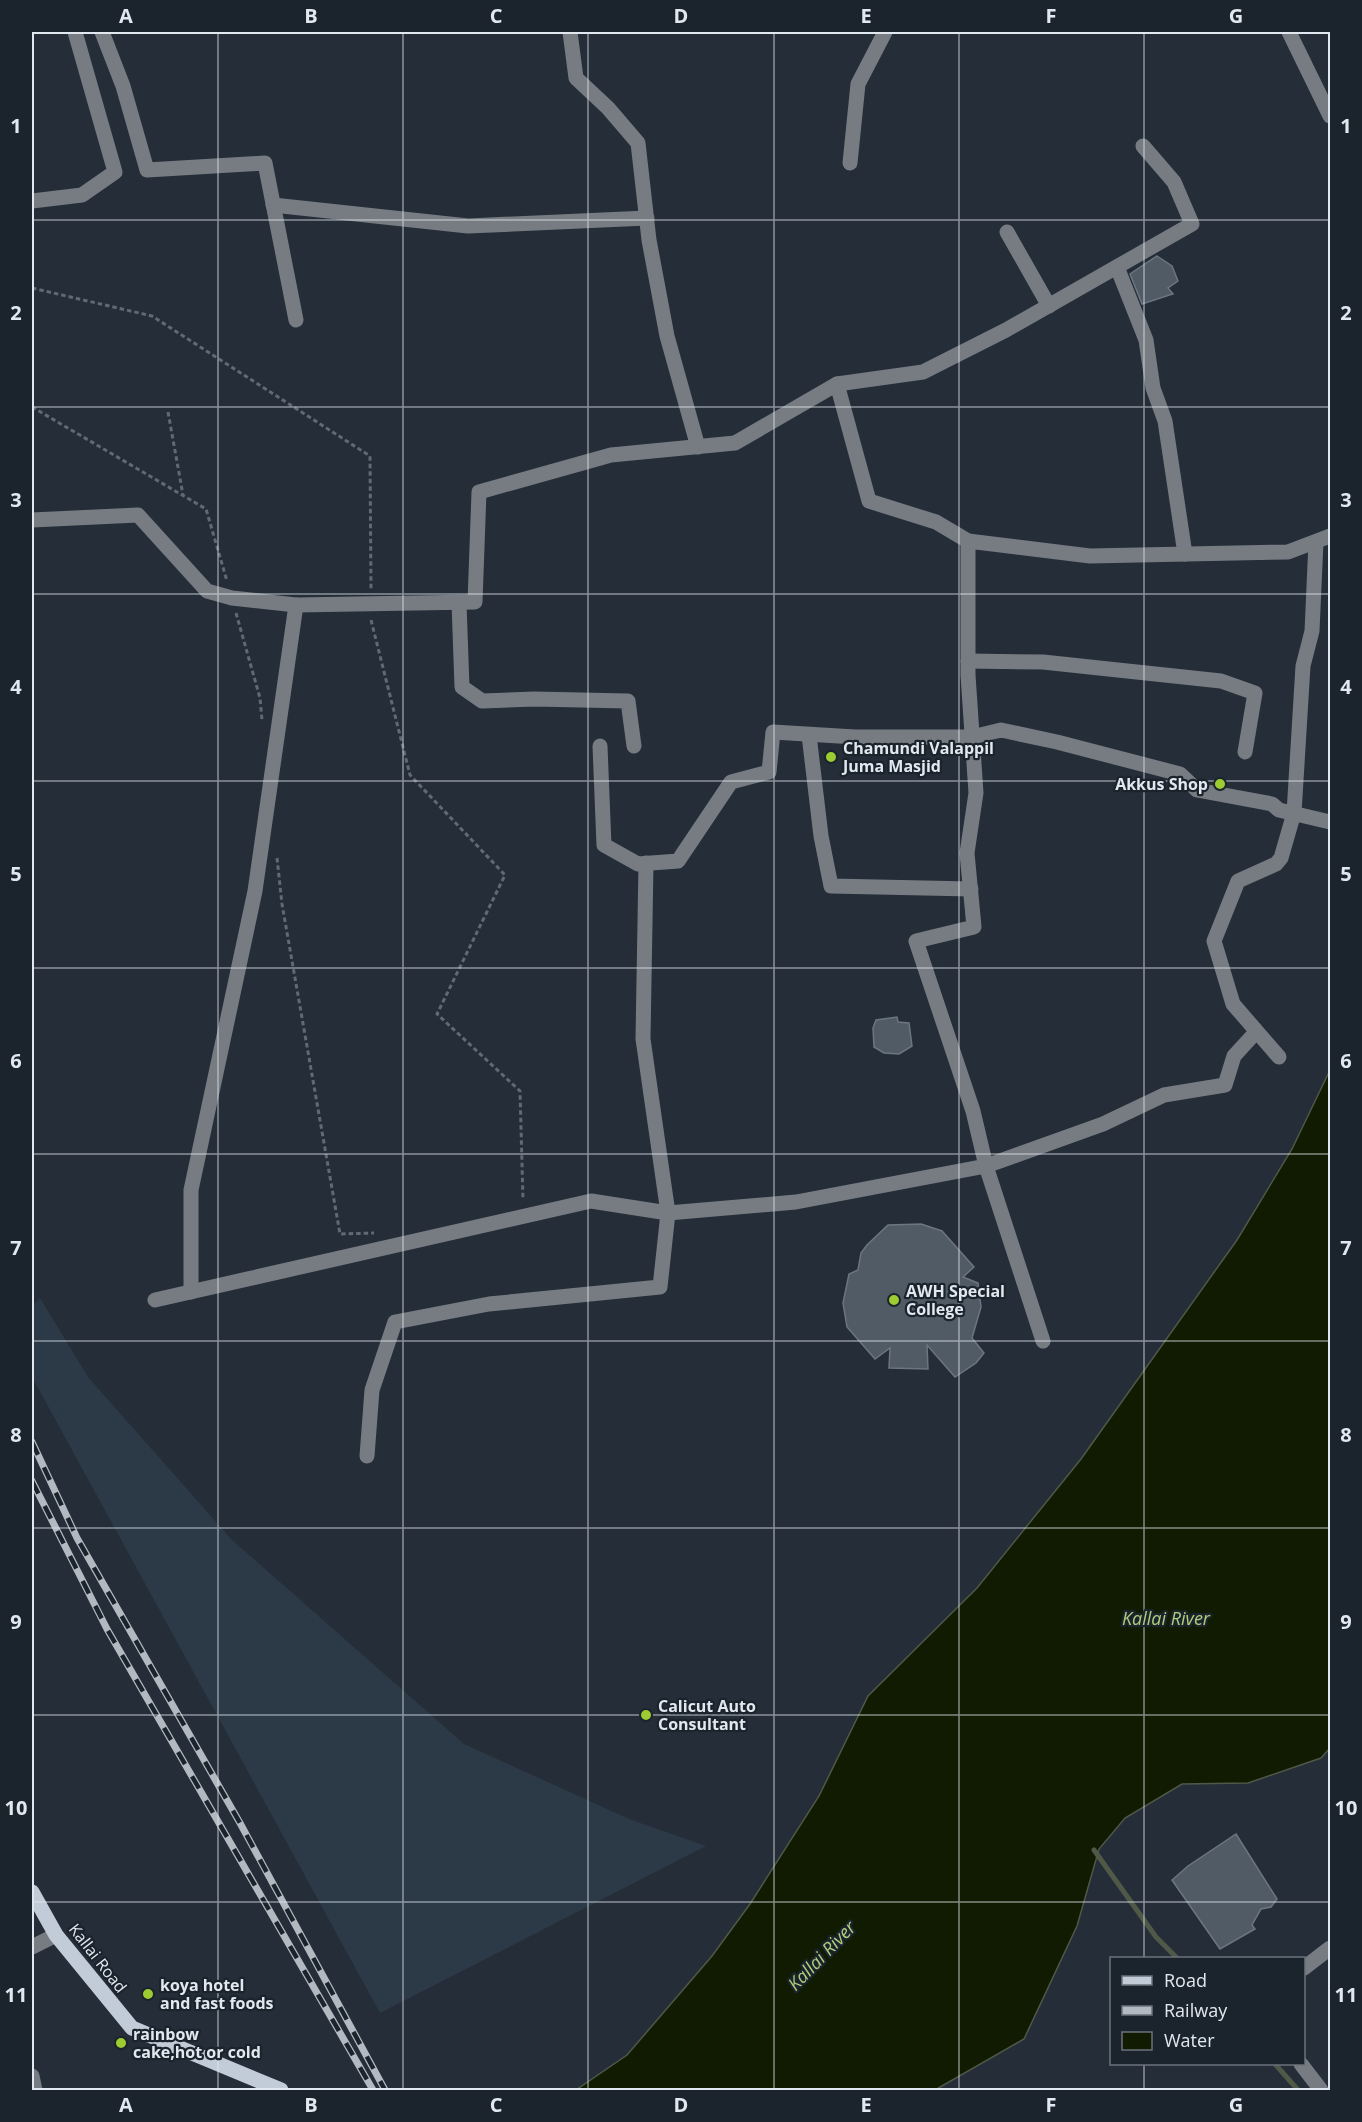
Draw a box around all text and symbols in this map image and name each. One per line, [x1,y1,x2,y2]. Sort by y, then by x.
text: A [119,2,133,29]
text: B [304,2,318,29]
text: C [490,2,503,29]
text: D [674,2,688,29]
text: E [860,2,872,29]
text: F [1046,2,1056,29]
text: G [1229,2,1243,29]
text: 1 [10,112,22,139]
text: 1 [1340,112,1352,139]
text: 2 [10,299,22,326]
text: 2 [1340,299,1352,326]
text: 3 [10,486,22,513]
text: 3 [1340,486,1352,513]
text: 4 [10,673,22,700]
text: 4 [1340,673,1352,700]
place label: Chamundi Valappil Juma Masjid [841,737,994,777]
marker: Chamundi Valappil Juma Masjid [824,750,838,764]
place label: Akkus Shop [1115,773,1208,795]
marker: Akkus Shop [1213,777,1227,791]
text: 5 [10,860,22,887]
text: 5 [1340,860,1352,887]
text: 6 [10,1047,22,1074]
text: 6 [1340,1047,1352,1074]
text: 7 [10,1234,22,1261]
text: 7 [1340,1234,1352,1261]
place label: AWH Special College [906,1280,1005,1320]
marker: AWH Special College [887,1293,901,1307]
text: 8 [10,1421,22,1448]
text: 8 [1340,1421,1352,1448]
water label: Kallai River [1122,1606,1211,1630]
text: 9 [10,1608,22,1635]
text: 9 [1340,1608,1352,1635]
place label: Calicut Auto Consultant [658,1695,756,1735]
marker: Calicut Auto Consultant [639,1708,653,1722]
text: 10 [5,1794,27,1821]
text: 10 [1335,1794,1357,1821]
water label: Kallai River [782,1915,861,1995]
street label: Kallai Road [64,1919,132,1997]
legend [1110,1957,1305,2065]
text: Road [1164,1968,1207,1992]
place label: koya hotel and fast foods [160,1974,274,2014]
text: 11 [5,1981,27,2008]
text: 11 [1335,1981,1357,2008]
marker: koya hotel and fast foods [141,1987,155,2001]
text: Railway [1164,1998,1228,2022]
place label: rainbow cake,hot or cold [133,2023,261,2063]
text: Water [1164,2028,1215,2052]
marker: rainbow cake,hot or cold [114,2036,128,2050]
text: A [119,2091,133,2118]
text: B [304,2091,318,2118]
text: C [490,2091,503,2118]
text: D [674,2091,688,2118]
text: E [860,2091,872,2118]
text: F [1046,2091,1056,2118]
text: G [1229,2091,1243,2118]

